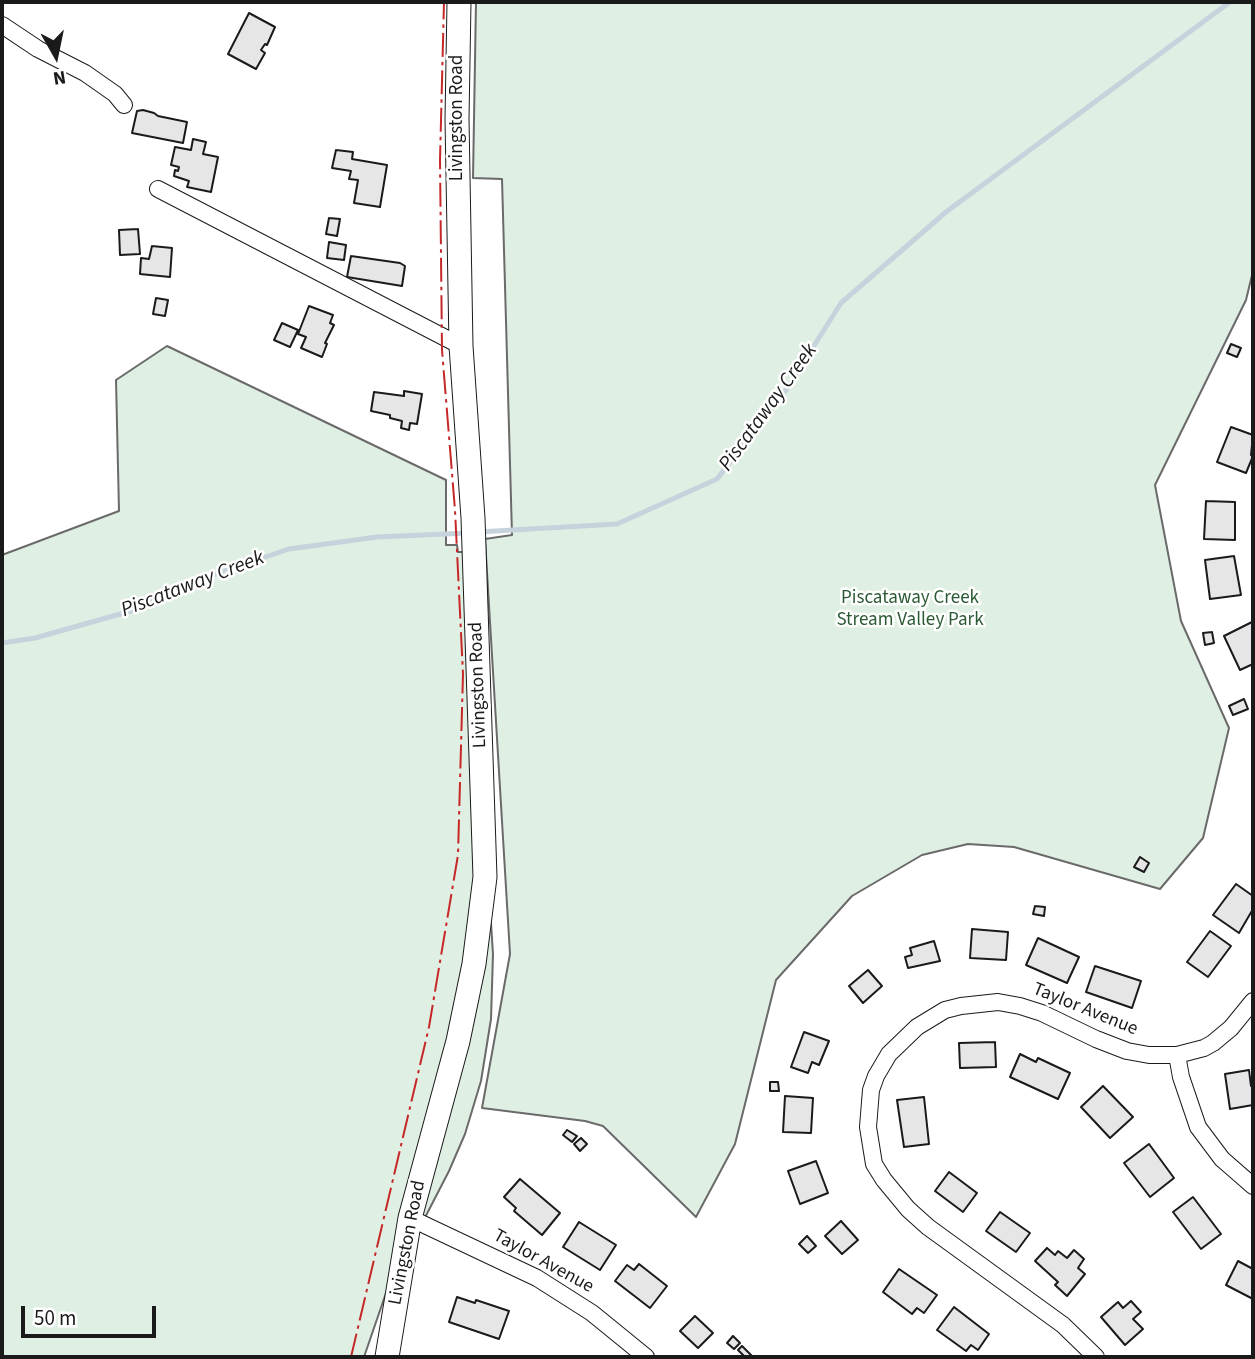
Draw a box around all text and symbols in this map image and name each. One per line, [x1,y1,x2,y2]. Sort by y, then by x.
north arrow [21,21,91,91]
street label: Livingston Road [447,55,469,181]
text: N [51,63,68,92]
water label: Piscataway Creek [714,339,824,477]
water label: Piscataway Creek [118,546,268,624]
park label: Piscataway Creek Stream Valley Park [836,588,984,632]
street label: Livingston Road [465,621,493,749]
street label: Taylor Avenue [1029,979,1141,1041]
street label: Livingston Road [385,1179,431,1307]
street label: Taylor Avenue [489,1225,597,1299]
scale bar [24,1292,159,1336]
text: 50 m [34,1303,76,1333]

